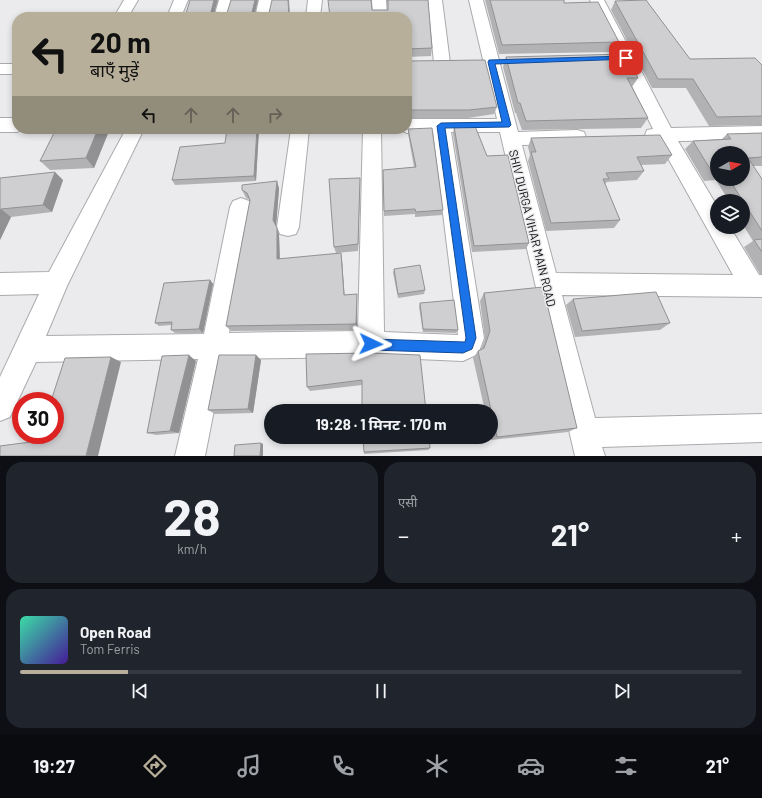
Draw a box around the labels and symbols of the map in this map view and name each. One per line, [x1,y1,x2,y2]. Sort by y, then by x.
pin [609,41,643,75]
north arrow [710,146,750,186]
street label: SHIV DURGA VIHAR MAIN ROAD [507,148,559,308]
position arrow [350,323,392,365]
speed limit sign: 30 [12,392,64,444]

